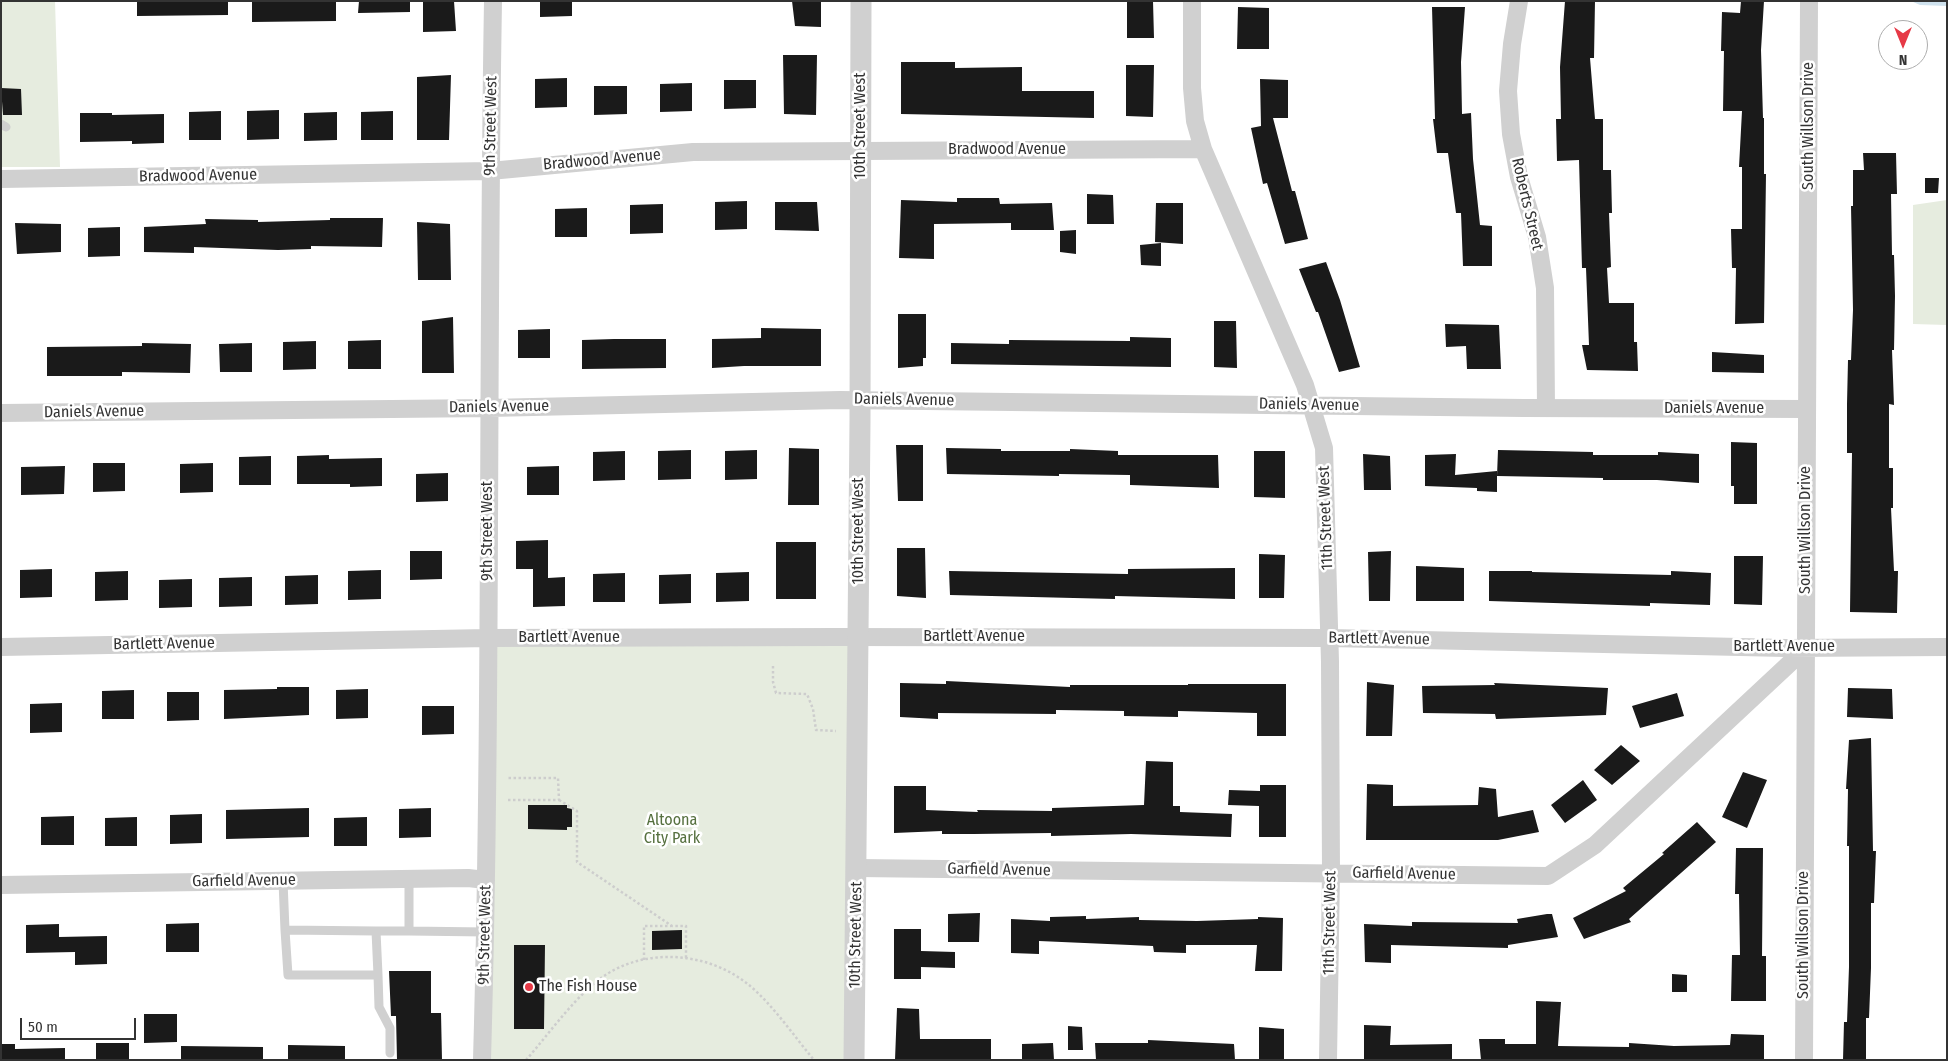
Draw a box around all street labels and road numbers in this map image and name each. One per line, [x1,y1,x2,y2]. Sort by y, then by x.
street label: South Willson Drive [1799,62,1819,190]
street label: 10th Street West [851,73,871,179]
street label: 9th Street West [481,76,501,176]
street label: Bradwood Avenue [948,140,1066,160]
street label: Bradwood Avenue [542,145,662,175]
street label: Roberts Street [1507,156,1547,252]
street label: Bradwood Avenue [139,165,257,187]
street label: Daniels Avenue [854,390,954,410]
street label: Daniels Avenue [1259,395,1359,415]
street label: Daniels Avenue [449,397,549,417]
street label: Daniels Avenue [1664,399,1764,419]
street label: Daniels Avenue [44,402,144,422]
street label: 11th Street West [1315,465,1337,571]
street label: South Willson Drive [1796,466,1816,594]
street label: 10th Street West [849,478,869,584]
street label: 9th Street West [478,481,498,581]
street label: Bartlett Avenue [923,627,1025,647]
street label: Bartlett Avenue [518,628,620,648]
street label: Bartlett Avenue [1328,629,1430,649]
street label: Bartlett Avenue [113,634,215,654]
street label: Bartlett Avenue [1733,637,1835,657]
street label: Garfield Avenue [947,859,1051,881]
street label: Garfield Avenue [1352,863,1456,885]
street label: Garfield Avenue [192,870,296,892]
street label: 11th Street West [1319,871,1341,975]
street label: South Willson Drive [1794,871,1814,999]
street label: 10th Street West [845,881,867,989]
street label: 9th Street West [475,885,495,985]

